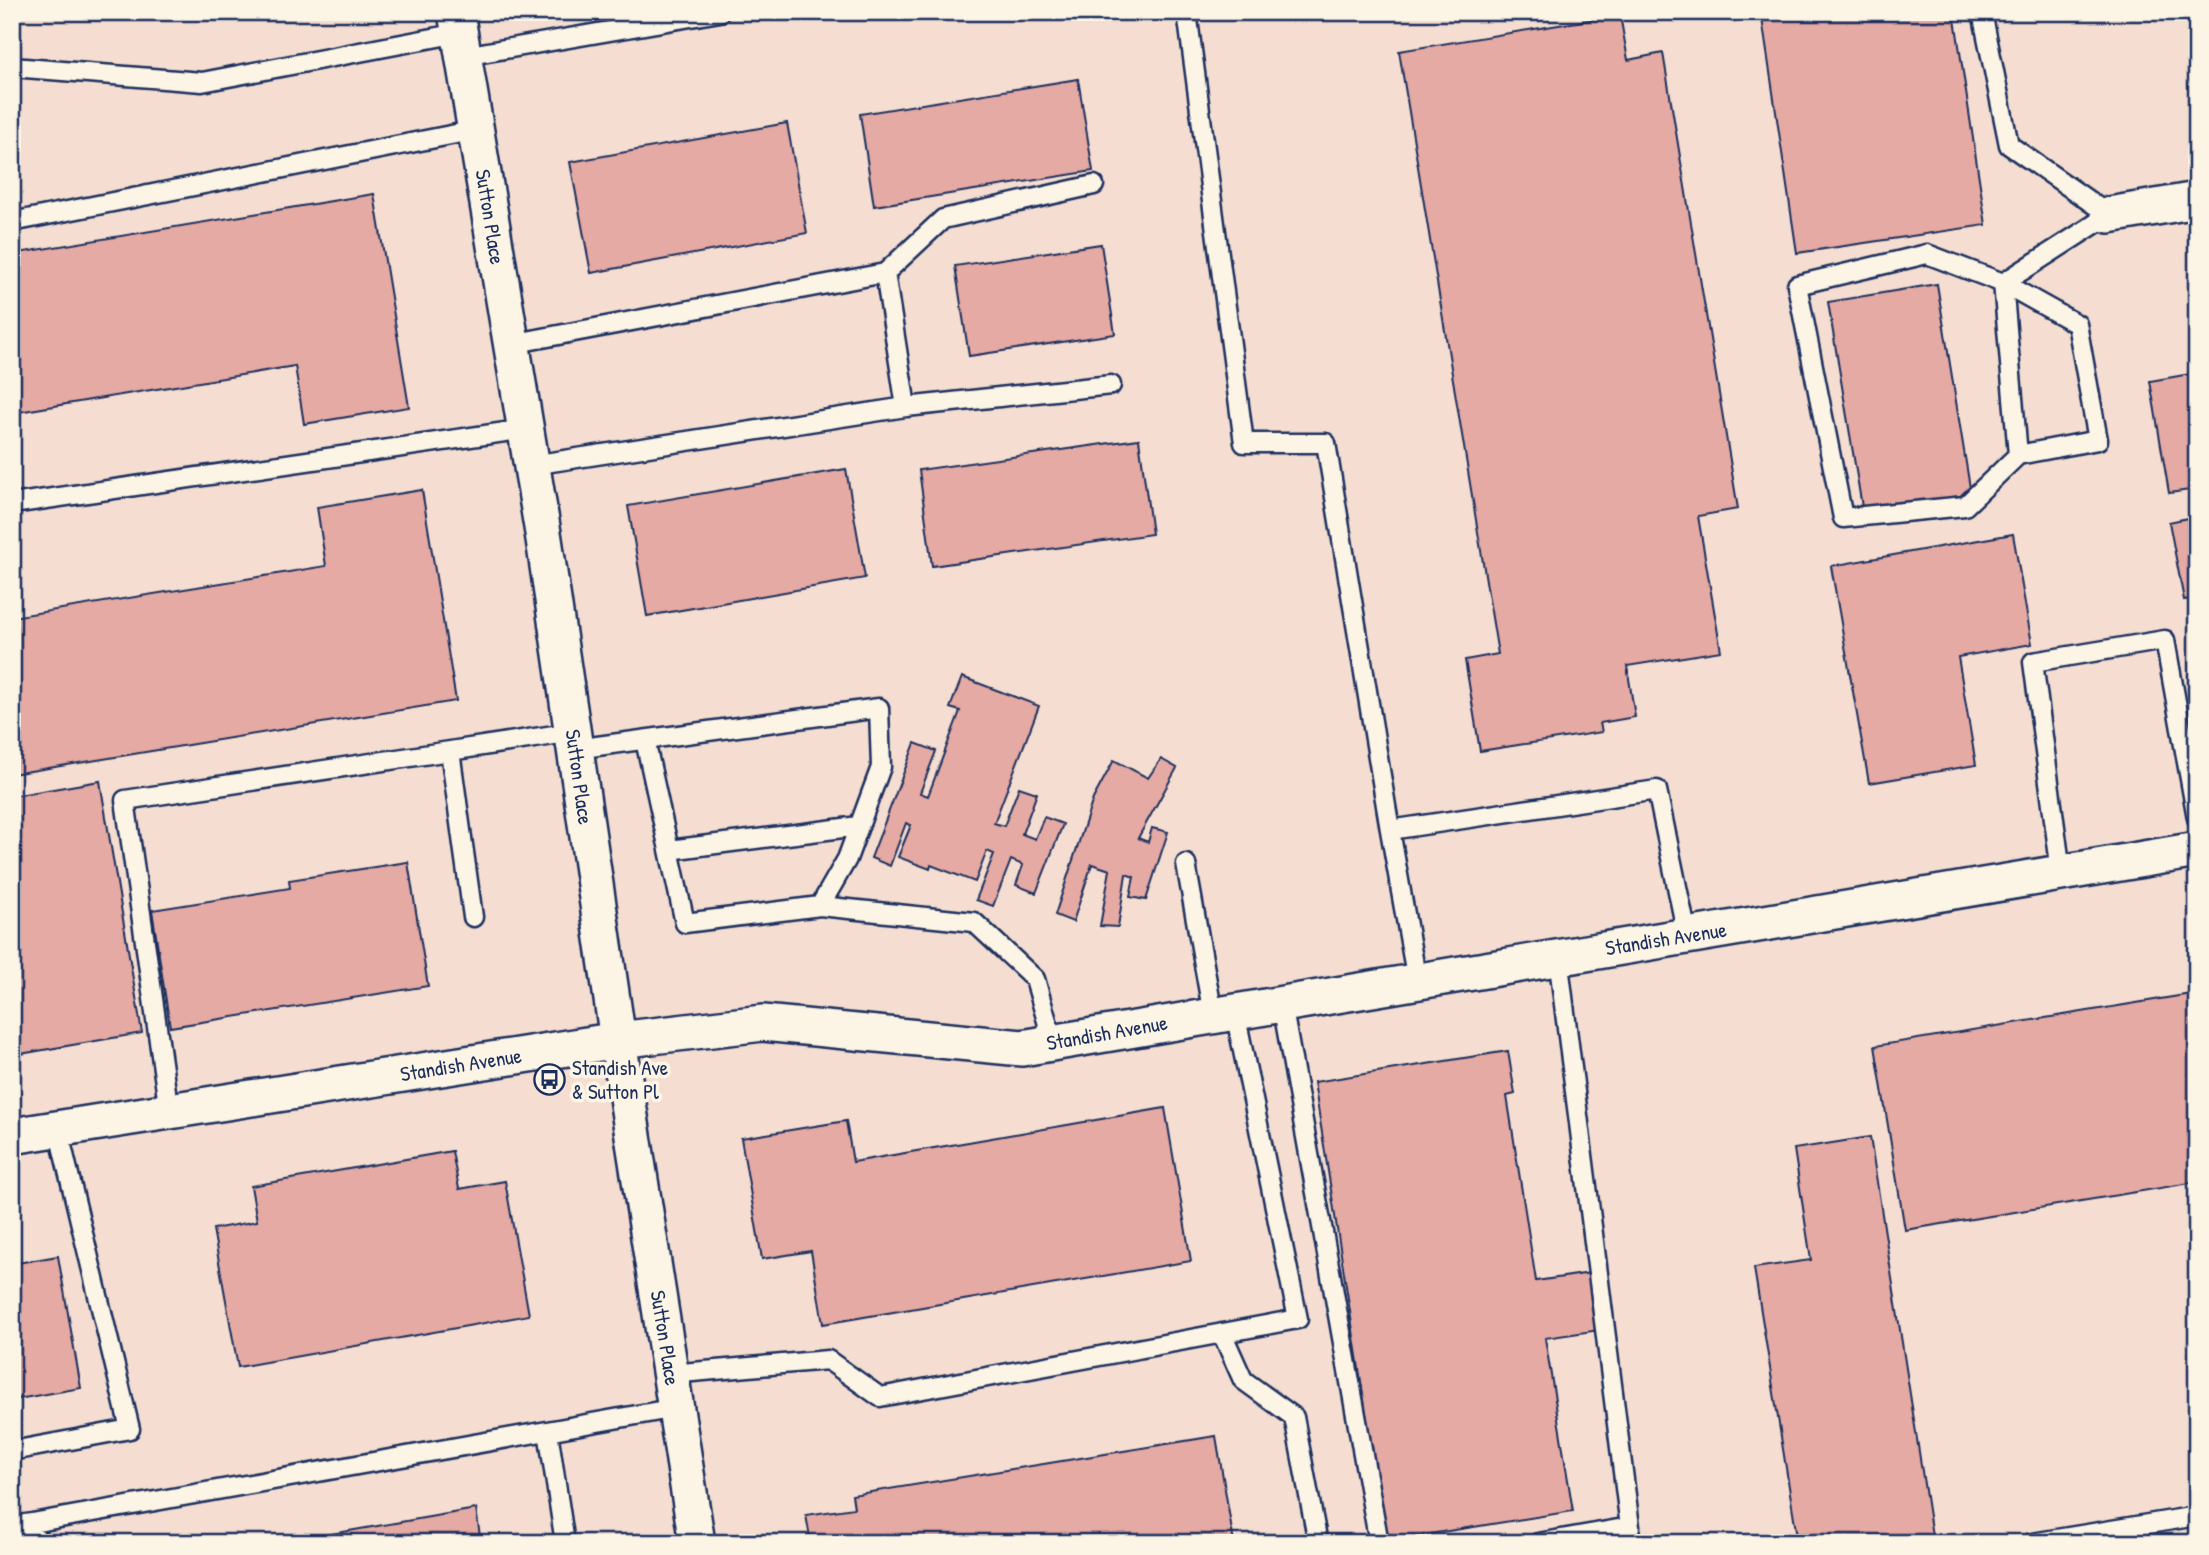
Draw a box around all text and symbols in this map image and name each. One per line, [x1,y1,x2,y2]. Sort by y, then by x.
street label: Sutton Place [469,167,512,266]
street label: Sutton Place [558,728,601,826]
street label: Standish Avenue [1603,915,1729,962]
street label: Standish Avenue [1044,1008,1170,1057]
street label: Standish Avenue [398,1041,524,1088]
place label: Standish Ave & Sutton Pl [572,1053,668,1106]
bus stop icon: Standish Ave & Sutton Pl [532,1063,566,1097]
street label: Sutton Place [644,1288,687,1387]

